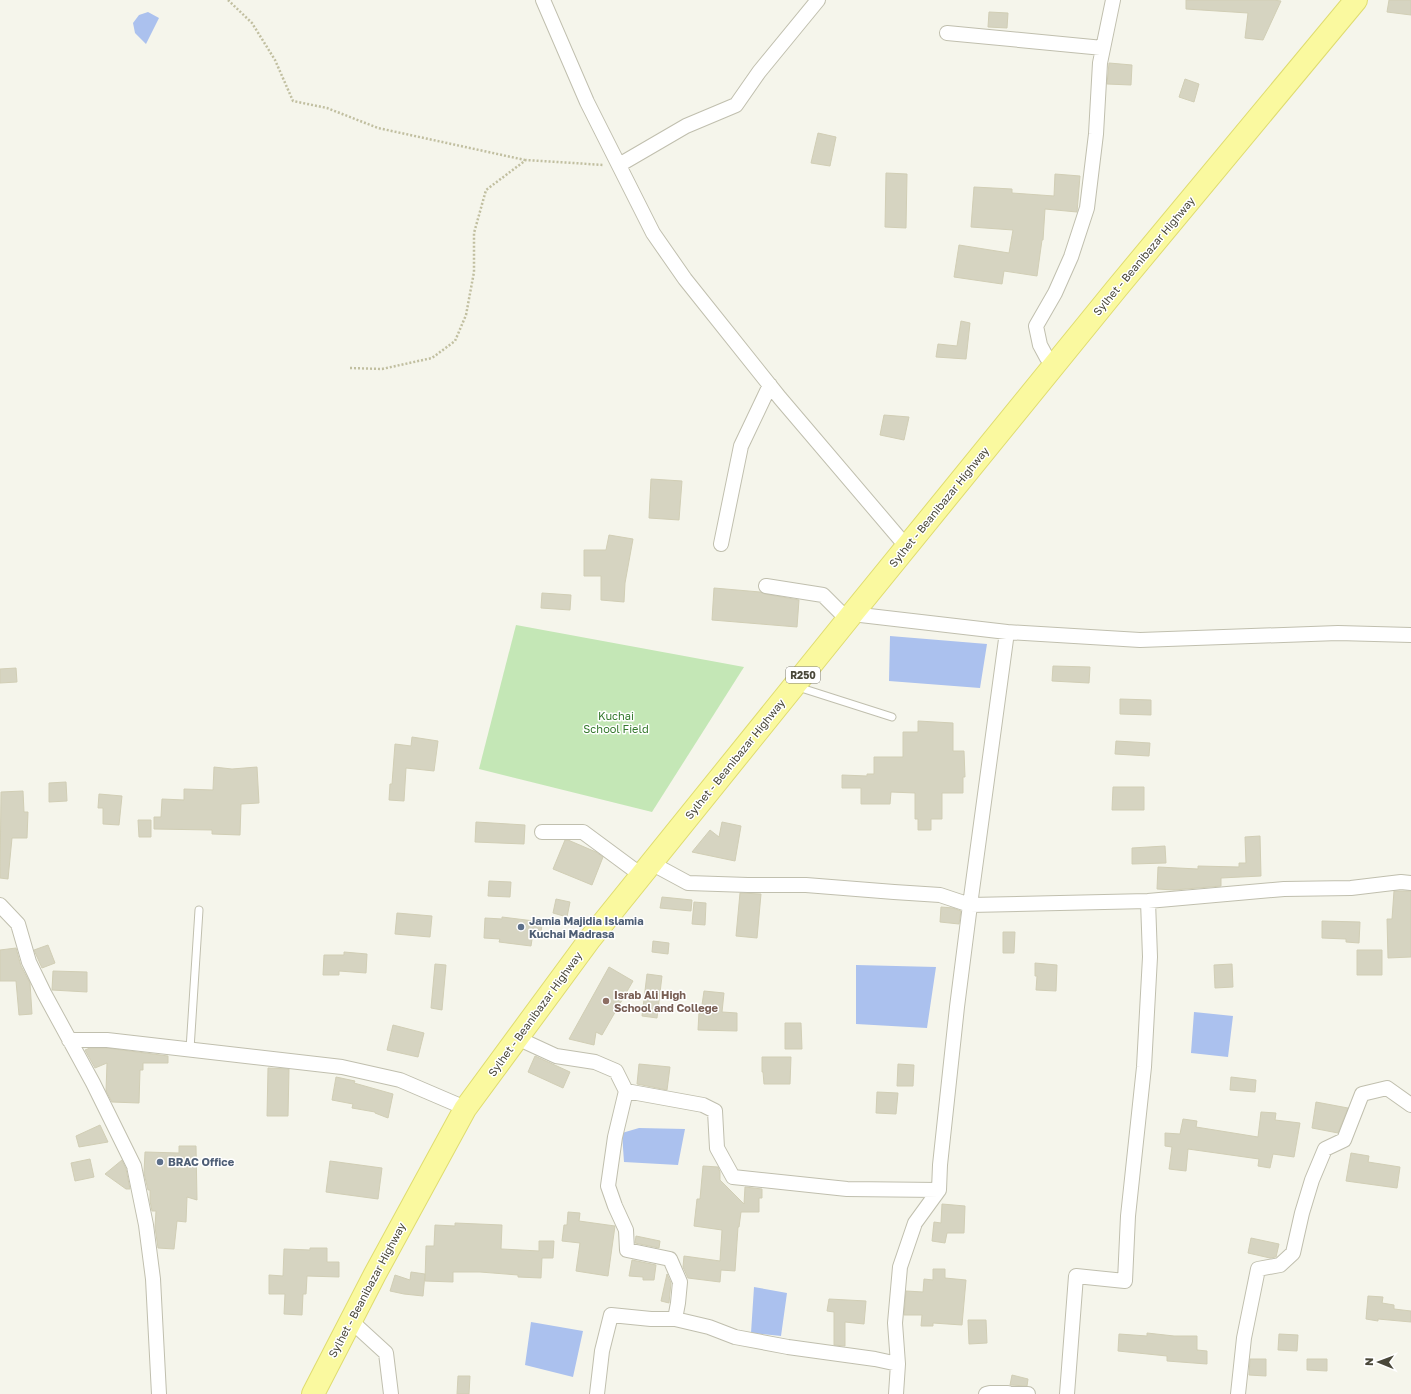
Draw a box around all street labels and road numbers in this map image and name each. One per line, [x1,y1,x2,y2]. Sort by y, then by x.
street label: Sylhet - Beanibazar Highway [1090,194,1197,318]
street label: Sylhet - Beanibazar Highway [886,444,991,569]
road number: R250 [786,667,820,683]
street label: Sylhet - Beanibazar Highway [682,696,787,821]
street label: Sylhet - Beanibazar Highway [485,949,584,1079]
street label: Sylhet - Beanibazar Highway [325,1220,408,1359]

